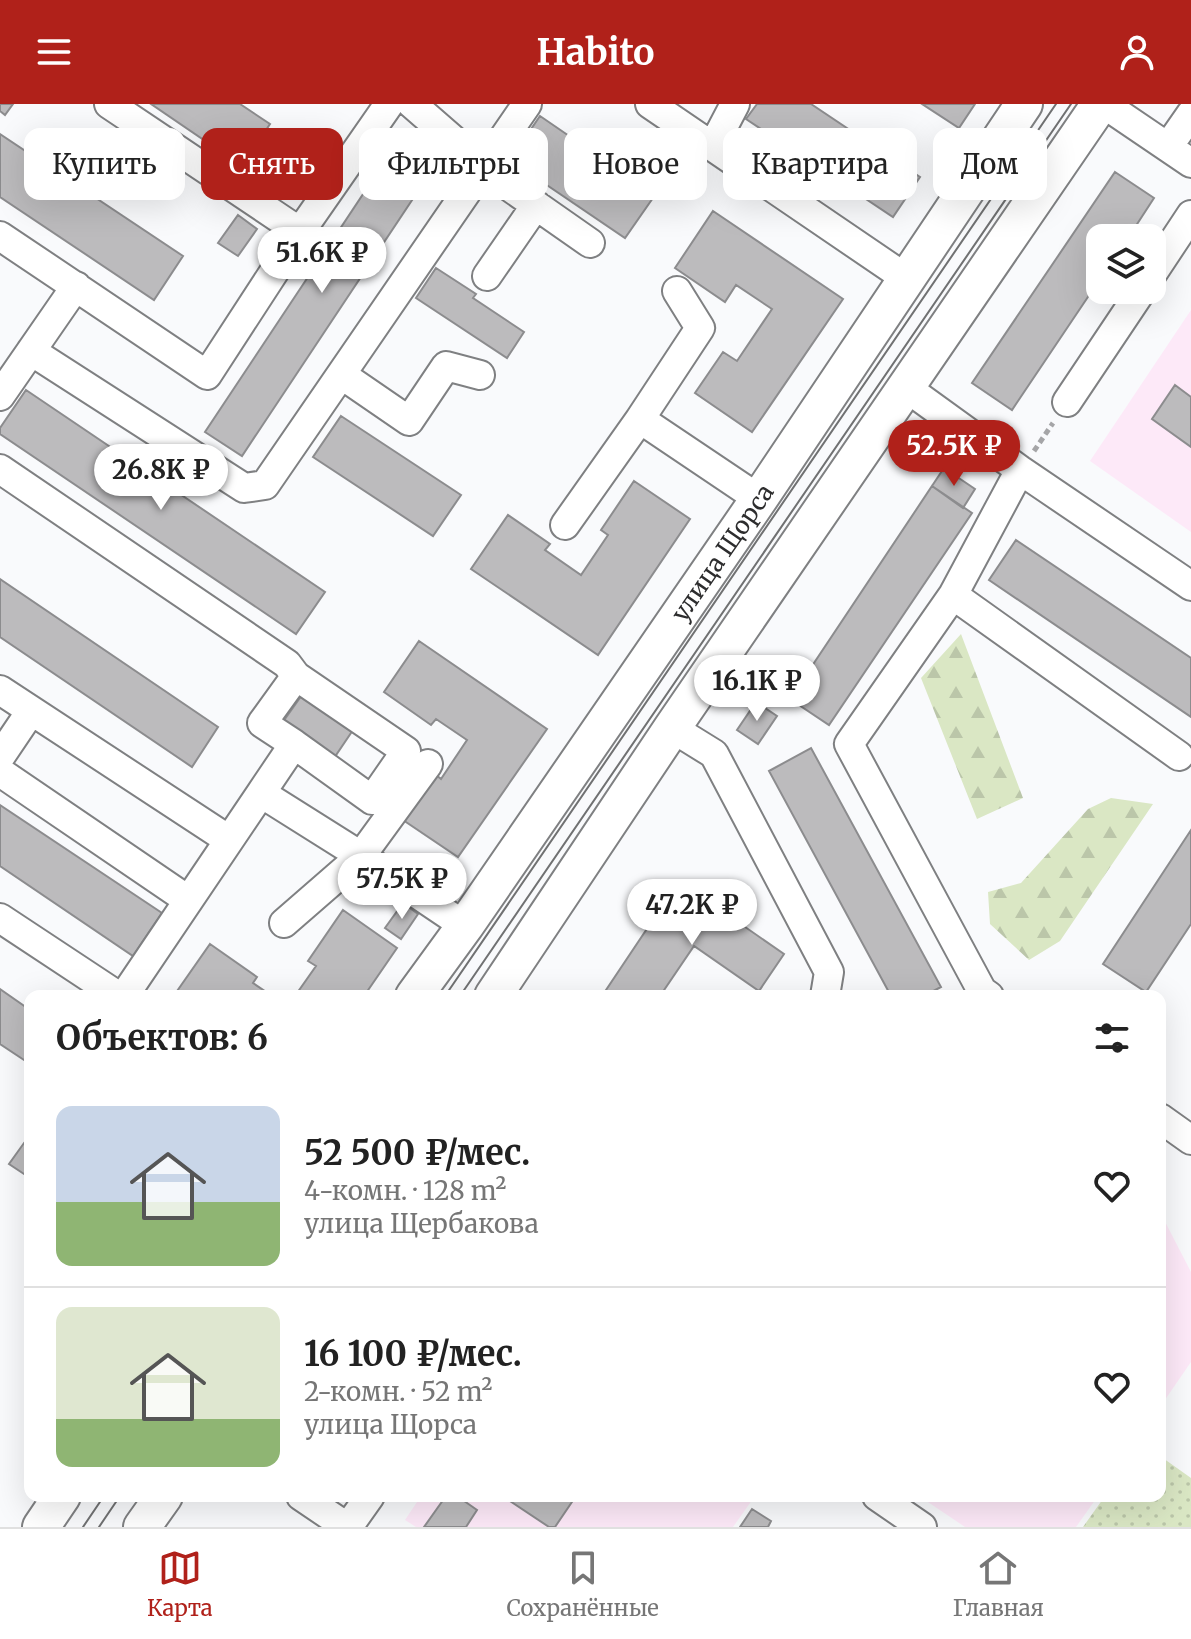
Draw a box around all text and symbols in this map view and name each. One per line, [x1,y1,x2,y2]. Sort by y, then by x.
icon: menu [32,30,76,74]
text: Habito [536,30,655,75]
icon: person [1115,30,1159,74]
chip: Купить [24,128,185,200]
chip: Снять [201,128,343,200]
chip: Фильтры [359,128,548,200]
chip: Новое [564,128,707,200]
chip: Квартира [723,128,917,200]
chip: Дом [933,128,1047,200]
map controls [1086,224,1166,304]
button: layers [1086,224,1166,304]
pin: 51.6K ₽ [248,227,396,295]
text: 51.6K ₽ [275,236,369,269]
pin: 52.5K ₽ [880,420,1028,488]
text: 52.5K ₽ [906,429,1002,462]
pin: 26.8K ₽ [87,444,235,512]
text: 26.8K ₽ [112,453,210,486]
street label: улица Щорса [664,478,780,627]
pin: 16.1K ₽ [683,655,831,723]
text: 16.1K ₽ [712,664,802,697]
pin: 57.5K ₽ [328,853,476,921]
text: 57.5K ₽ [356,862,448,895]
pin: 47.2K ₽ [618,879,766,947]
text: 47.2K ₽ [645,888,739,921]
icon: filters [1090,1016,1134,1060]
text: Объектов: 6 [56,1017,268,1059]
text: 52 500 ₽/мес. [304,1132,530,1174]
icon: home [120,1138,216,1234]
icon: heart [1090,1164,1134,1208]
text: 4-комн. · 128 m² [304,1174,507,1207]
text: улица Щербакова [304,1207,539,1240]
text: 16 100 ₽/мес. [304,1333,522,1375]
icon: home [120,1339,216,1435]
icon: heart [1090,1365,1134,1409]
text: 2-комн. · 52 m² [304,1375,492,1408]
text: улица Щорса [304,1408,477,1441]
tab: Карта [147,1546,213,1622]
tab: Сохранённые [507,1546,659,1622]
tab: Главная [953,1546,1044,1622]

